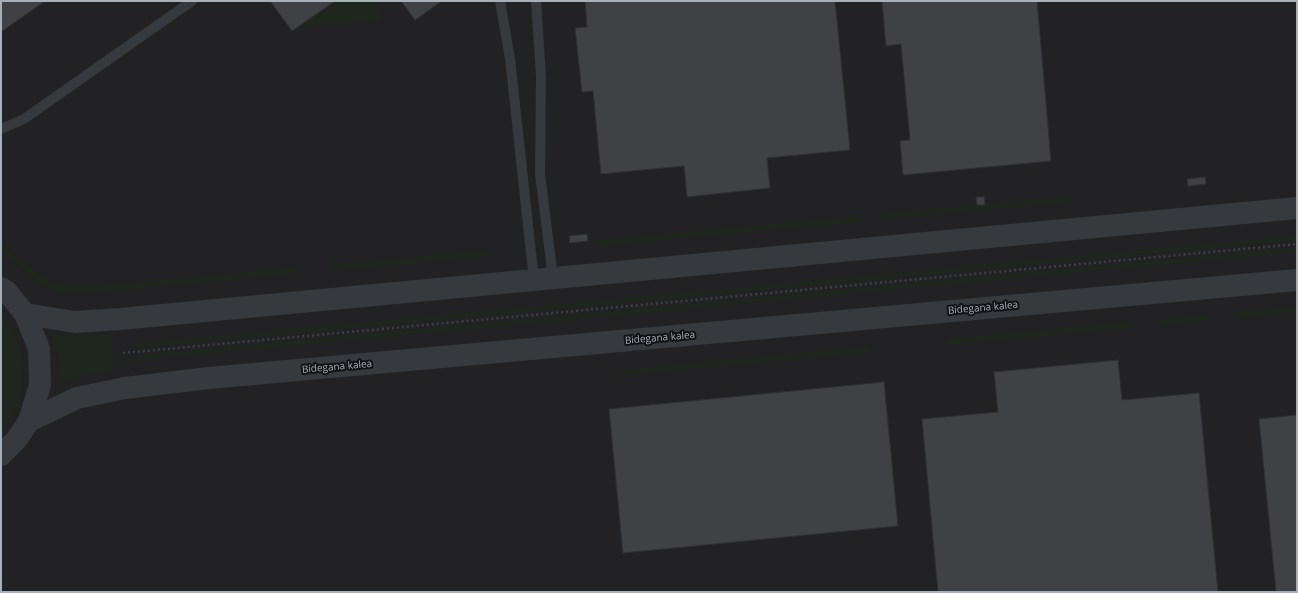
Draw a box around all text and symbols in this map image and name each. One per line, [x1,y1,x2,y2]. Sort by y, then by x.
street label: Bidegana kalea [947,299,1019,317]
street label: Bidegana kalea [624,329,696,347]
street label: Bidegana kalea [301,358,373,376]

